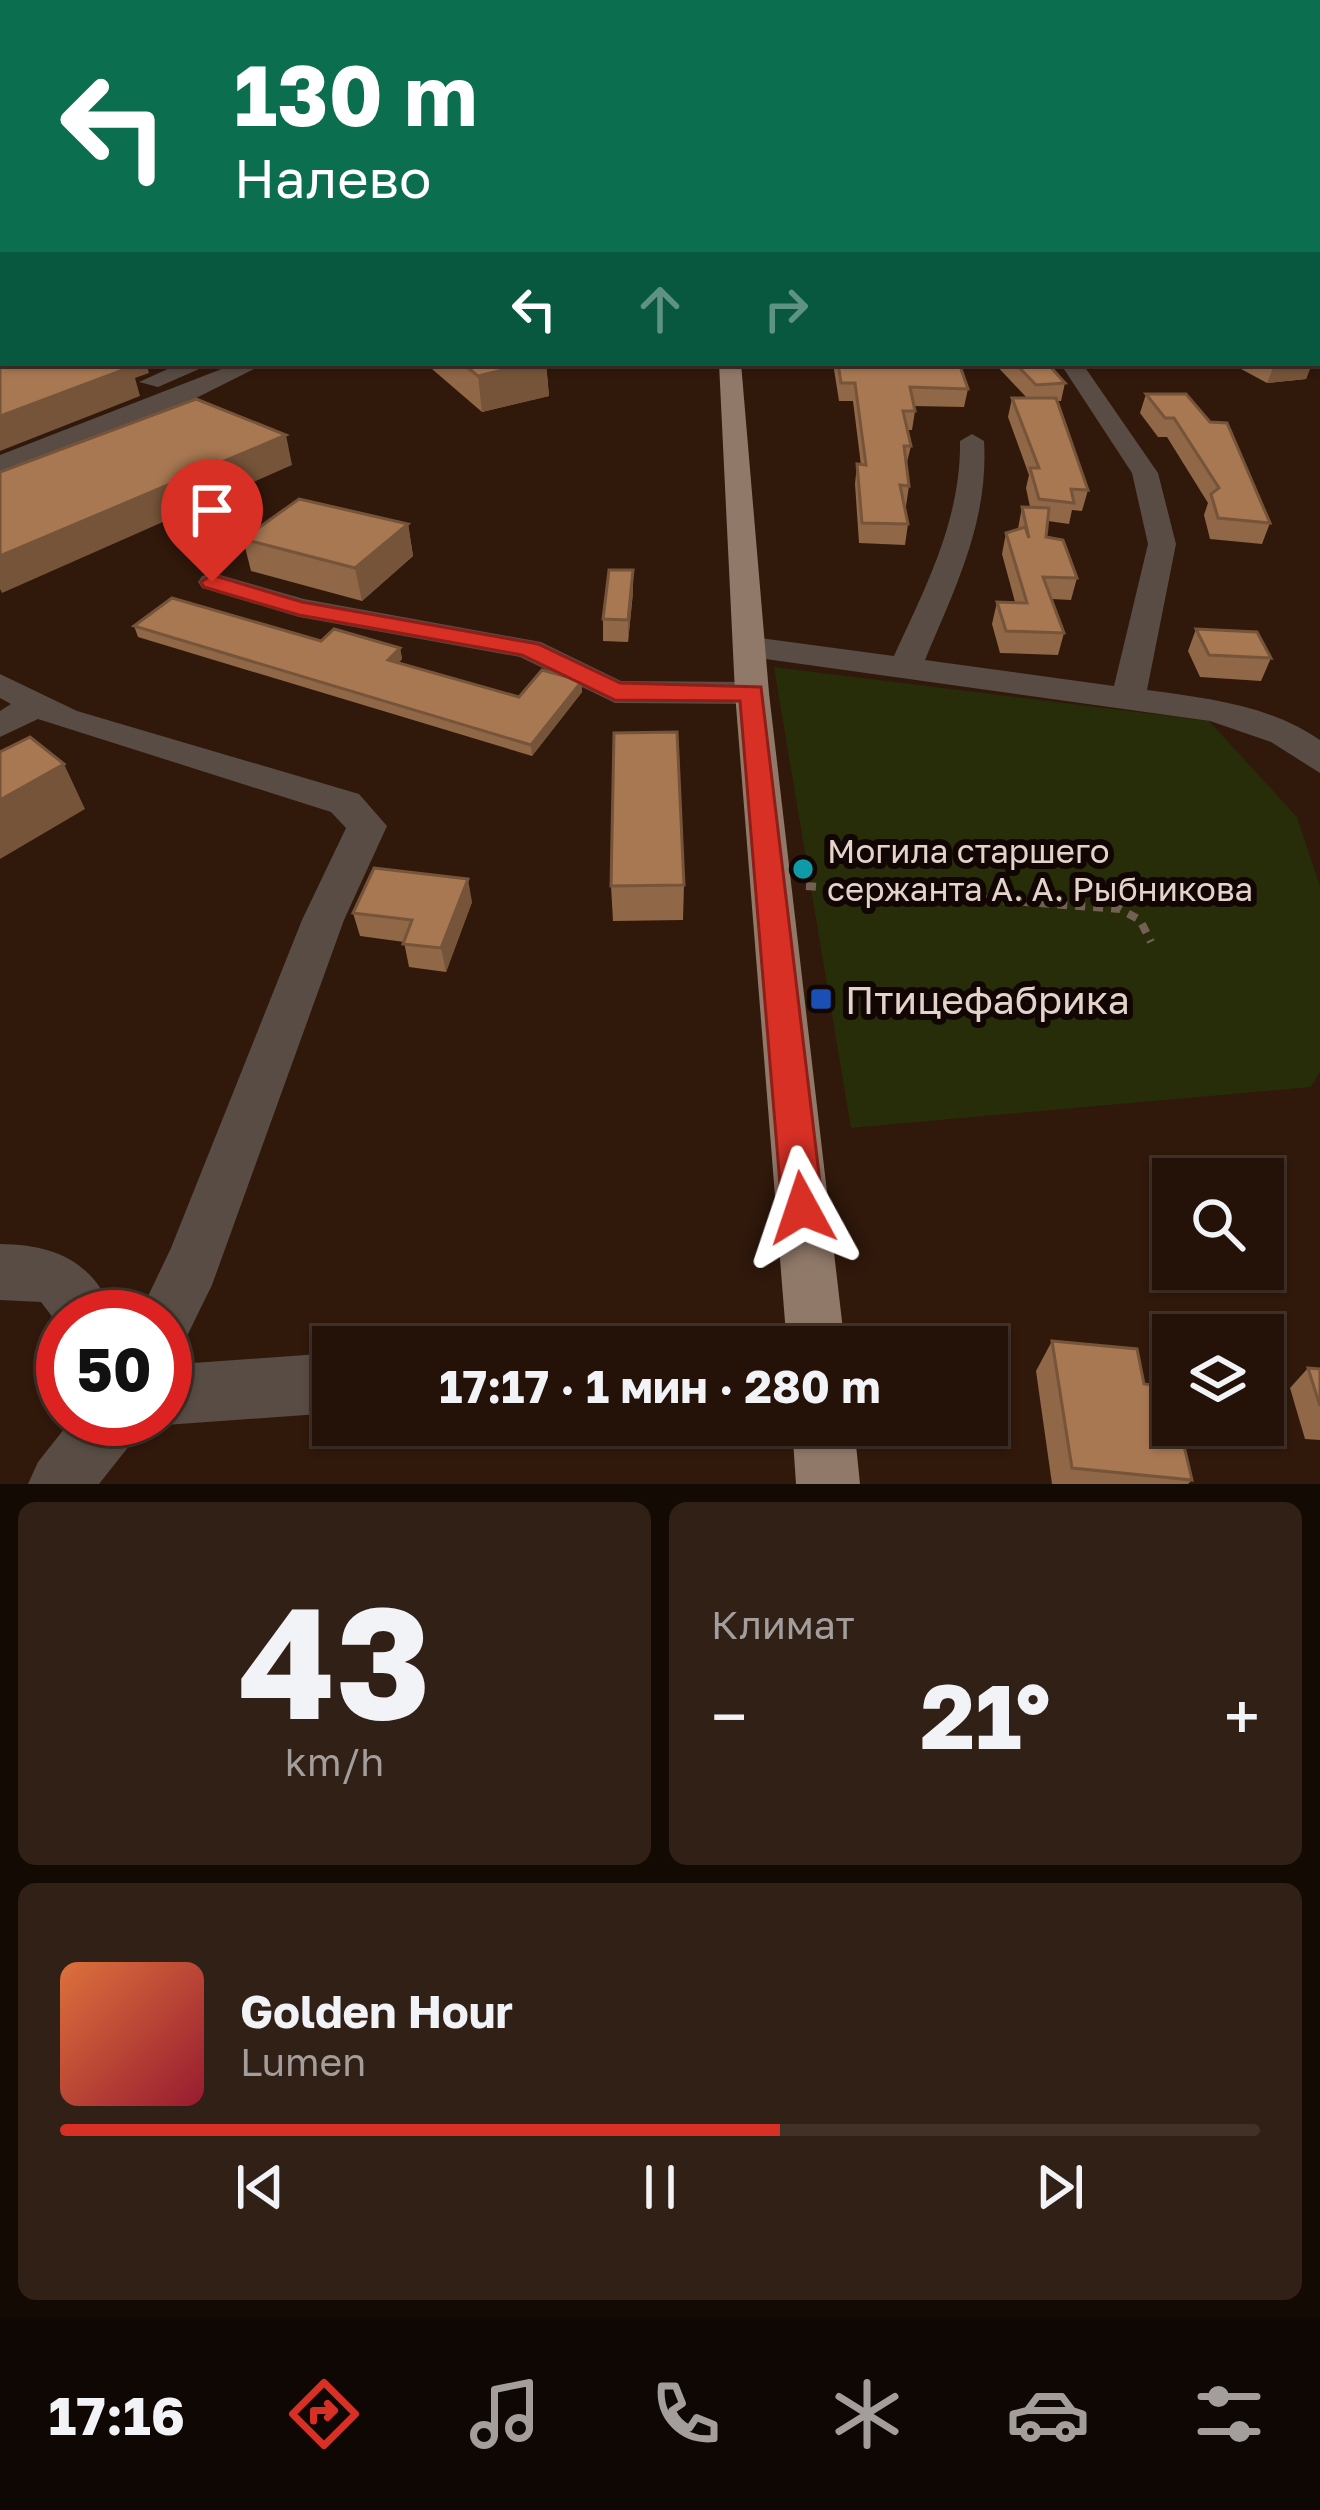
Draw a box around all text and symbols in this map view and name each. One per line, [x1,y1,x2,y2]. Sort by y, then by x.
text: 130 m [234,44,478,144]
icon: left [36,48,192,204]
text: Налево [234,145,431,210]
icon: left [501,276,567,342]
icon: ahead [627,276,693,342]
icon: right [753,276,819,342]
pin [161,459,263,582]
icon: arrive [179,477,245,543]
place label: Могила старшего сержанта А. А. Рыбникова [827,831,1253,908]
marker: Могила старшего сержанта А. А. Рыбникова [790,856,816,882]
place label: Птицефабрика [845,976,1130,1023]
marker: Птицефабрика [808,986,834,1012]
position arrow [739,1145,865,1271]
map controls [1152,1158,1284,1446]
button: search [1152,1158,1284,1290]
speed limit sign: 50 [36,1290,192,1446]
button: layers [1152,1314,1284,1446]
text: 17:17 · 1 мин · 280 m [439,1359,881,1413]
text: 43 [238,1566,431,1753]
text: Климат [711,1601,855,1648]
text: 21° [920,1661,1051,1769]
text: − [711,1676,747,1756]
text: + [1224,1676,1260,1756]
text: km/h [285,1738,384,1785]
text: Golden Hour [240,1984,513,2038]
text: Lumen [240,2038,366,2085]
icon: previous [227,2154,293,2220]
icon: pause [627,2154,693,2220]
icon: next [1027,2154,1093,2220]
icon: directions [282,2372,366,2456]
icon: music [463,2372,547,2456]
icon: phone [644,2372,728,2456]
icon: climate [825,2372,909,2456]
icon: car [1006,2372,1090,2456]
icon: filters [1187,2372,1271,2456]
text: 17:16 [49,2382,185,2447]

